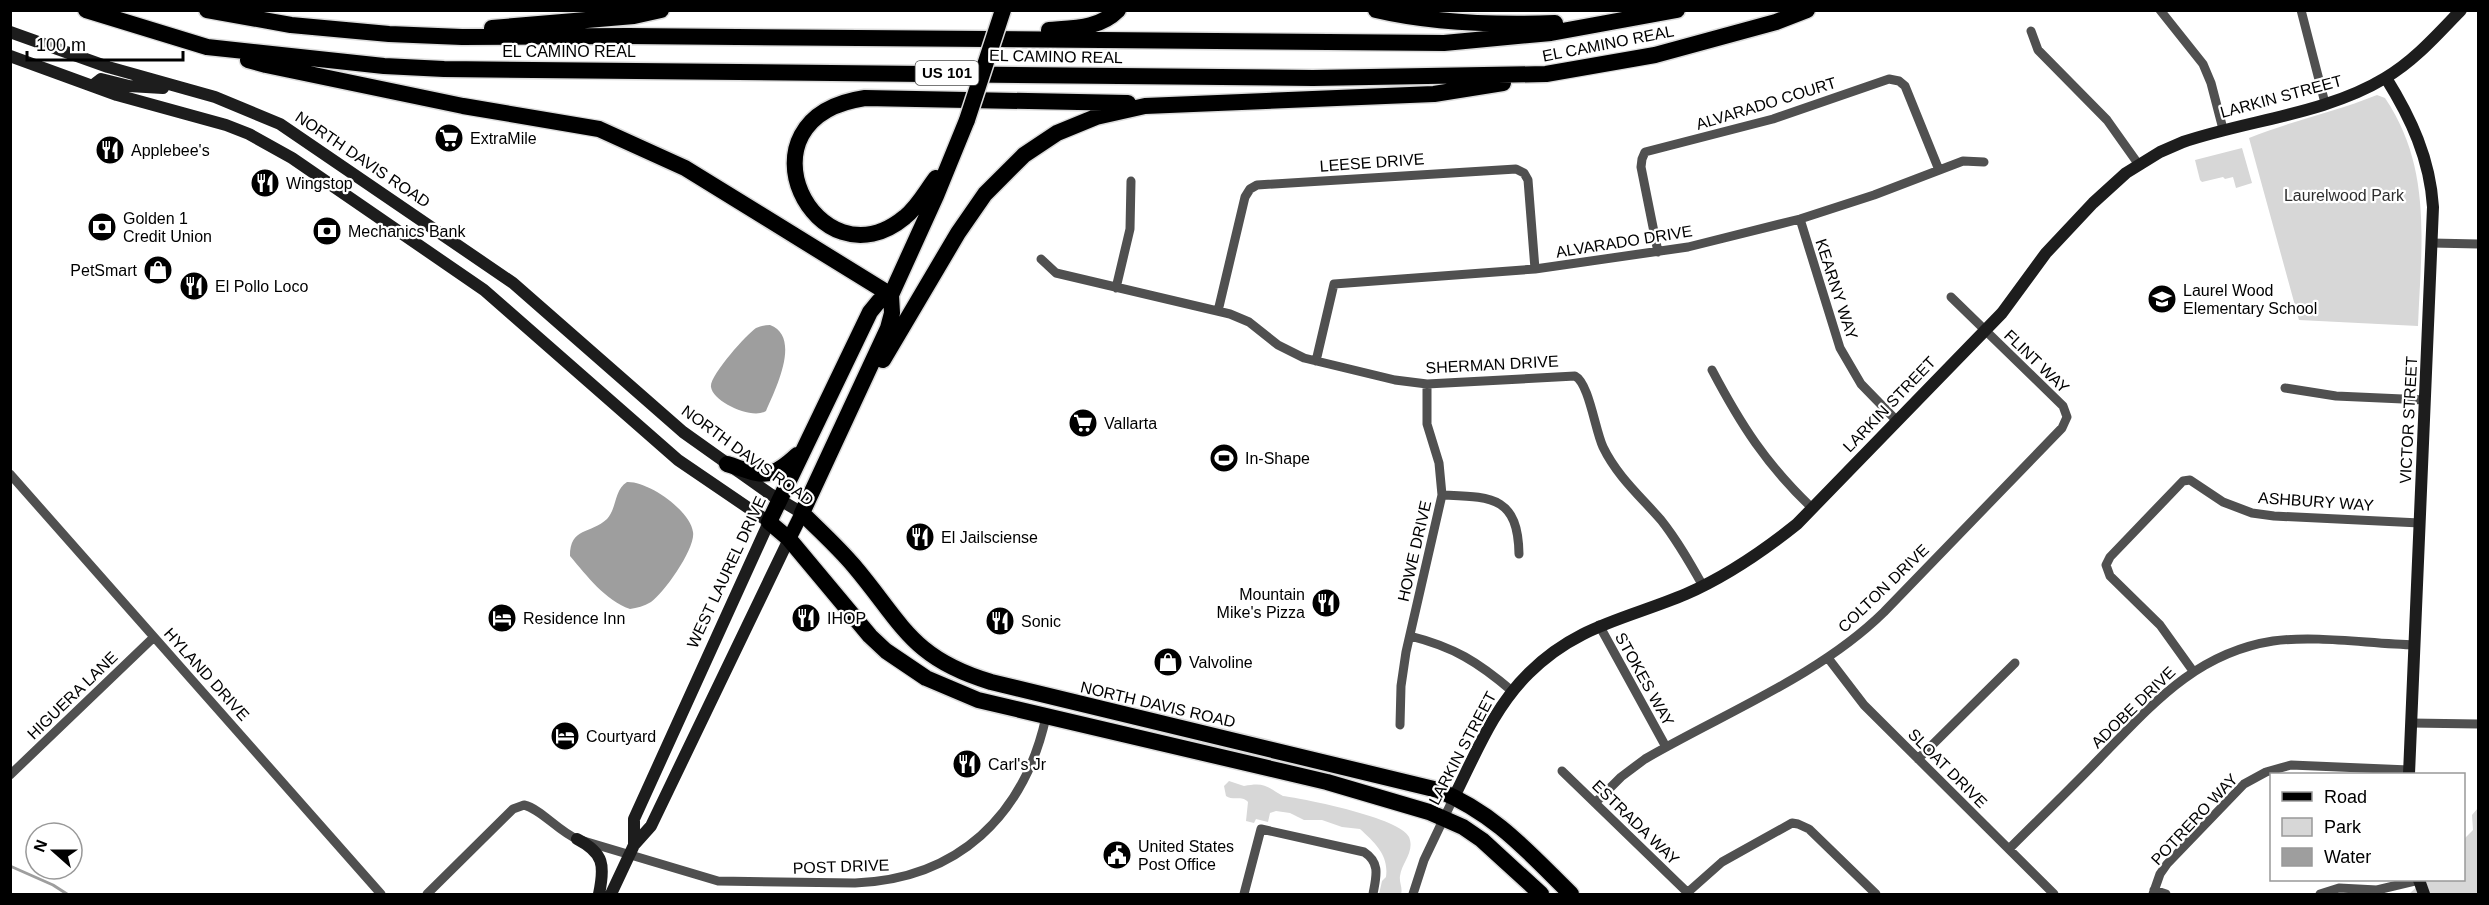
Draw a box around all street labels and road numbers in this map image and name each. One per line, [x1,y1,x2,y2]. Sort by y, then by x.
street label: EL CAMINO REAL [1541,22,1675,65]
street label: EL CAMINO REAL [502,43,636,60]
street label: EL CAMINO REAL [989,47,1123,66]
road number: US 101 [916,61,978,85]
street label: LARKIN STREET [2218,72,2344,121]
street label: ALVARADO COURT [1694,74,1839,133]
street label: NORTH DAVIS ROAD [292,108,433,211]
street label: LEESE DRIVE [1319,150,1425,175]
street label: ALVARADO DRIVE [1555,222,1694,261]
street label: KEARNY WAY [1812,237,1861,342]
street label: FLINT WAY [2001,326,2073,397]
street label: SHERMAN DRIVE [1425,353,1559,376]
street label: LARKIN STREET [1840,353,1939,455]
street label: VICTOR STREET [2397,356,2420,484]
street label: NORTH DAVIS ROAD [679,402,817,509]
street label: ASHBURY WAY [2258,489,2375,514]
street label: WEST LAUREL DRIVE [684,494,769,651]
street label: HOWE DRIVE [1395,499,1434,603]
street label: COLTON DRIVE [1835,541,1932,636]
street label: HYLAND DRIVE [161,625,253,724]
street label: STOKES WAY [1612,630,1677,729]
street label: HIGUERA LANE [24,648,121,743]
street label: ADOBE DRIVE [2088,663,2179,751]
street label: NORTH DAVIS ROAD [1079,678,1237,731]
street label: LARKIN STREET [1426,689,1499,808]
street label: SLOAT DRIVE [1905,725,1991,811]
street label: POTRERO WAY [2148,770,2241,868]
street label: ESTRADA WAY [1589,777,1683,868]
street label: POST DRIVE [792,856,890,877]

